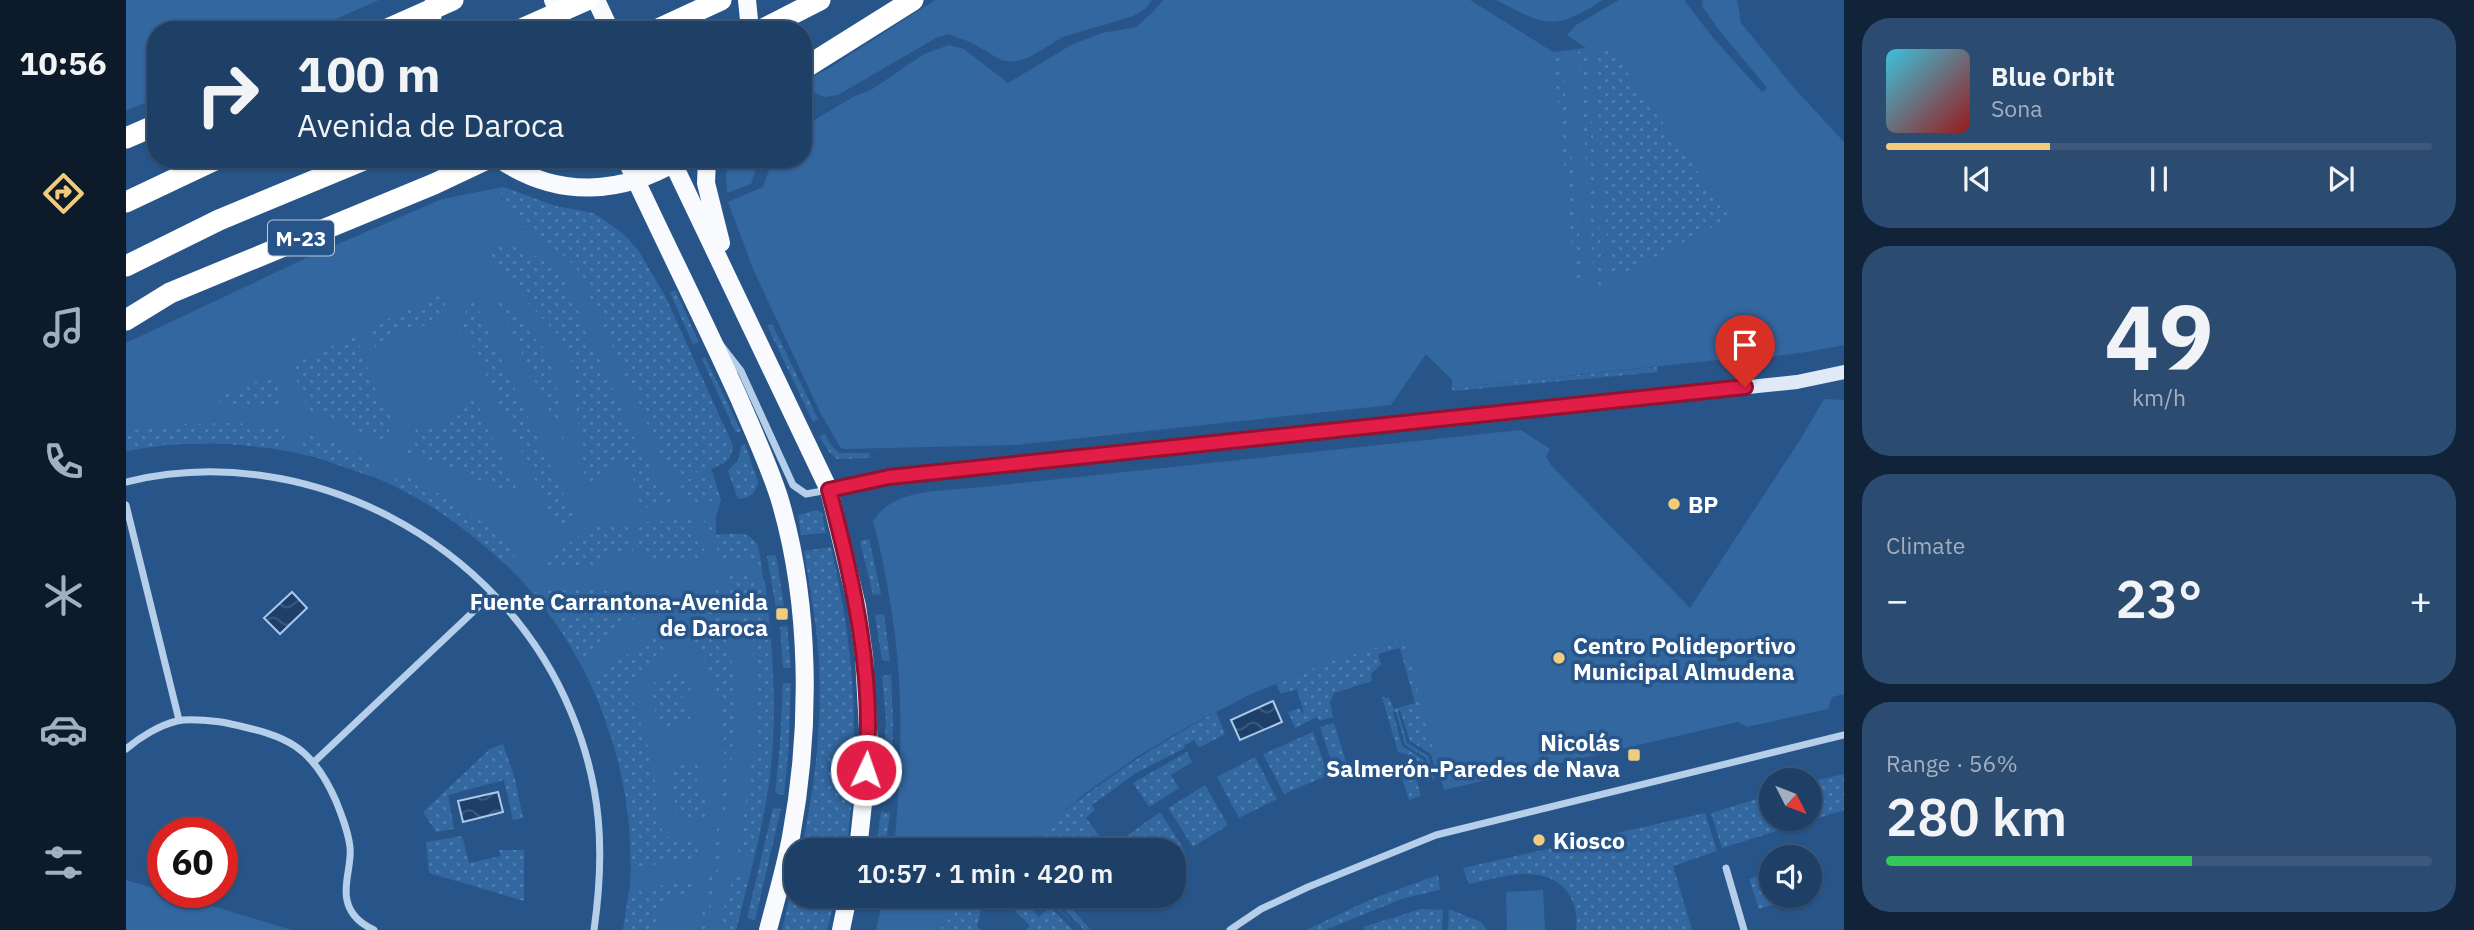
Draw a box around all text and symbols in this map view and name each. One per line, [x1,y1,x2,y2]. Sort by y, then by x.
text: 10:56 [19,42,107,84]
text: 100 m [297,42,441,105]
icon: right [182,49,273,140]
text: Blue Orbit [1991,59,2115,93]
text: Sona [1991,93,2043,123]
text: Avenida de Daroca [297,104,564,146]
icon: previous [1958,160,1996,198]
icon: pause [2140,160,2178,198]
icon: next [2322,160,2360,198]
icon: directions [39,169,88,218]
road number: M-23 [268,220,334,256]
text: 49 [2104,277,2214,395]
icon: music [39,303,88,352]
pin [1715,315,1775,387]
icon: arrive [1726,326,1764,364]
text: km/h [2132,382,2186,412]
icon: phone [39,437,88,486]
place label: BP [1688,489,1718,519]
marker: BP [1666,496,1682,512]
text: Climate [1886,530,1965,560]
text: 23° [2116,565,2202,632]
icon: climate [39,571,88,620]
text: − [1886,575,1909,624]
text: + [2409,575,2432,624]
place label: Fuente Carrantona-Avenida de Daroca [470,586,768,642]
marker: Fuente Carrantona-Avenida de Daroca [774,606,790,622]
place label: Centro Polideportivo Municipal Almudena [1573,630,1796,686]
marker: Centro Polideportivo Municipal Almudena [1551,650,1567,666]
icon: car [39,705,88,754]
place label: Nicolás Salmerón-Paredes de Nava [1326,727,1620,783]
position arrow [829,733,903,807]
marker: Nicolás Salmerón-Paredes de Nava [1626,747,1642,763]
text: Range · 56% [1886,748,2018,778]
north arrow [1759,768,1822,831]
map controls [1759,768,1822,908]
text: 280 km [1886,783,2067,850]
speed limit sign: 60 [147,817,238,908]
place label: Kiosco [1553,825,1625,855]
marker: Kiosco [1531,832,1547,848]
icon: filters [39,838,88,887]
button: sound [1759,845,1822,908]
text: 10:57 · 1 min · 420 m [857,856,1113,890]

